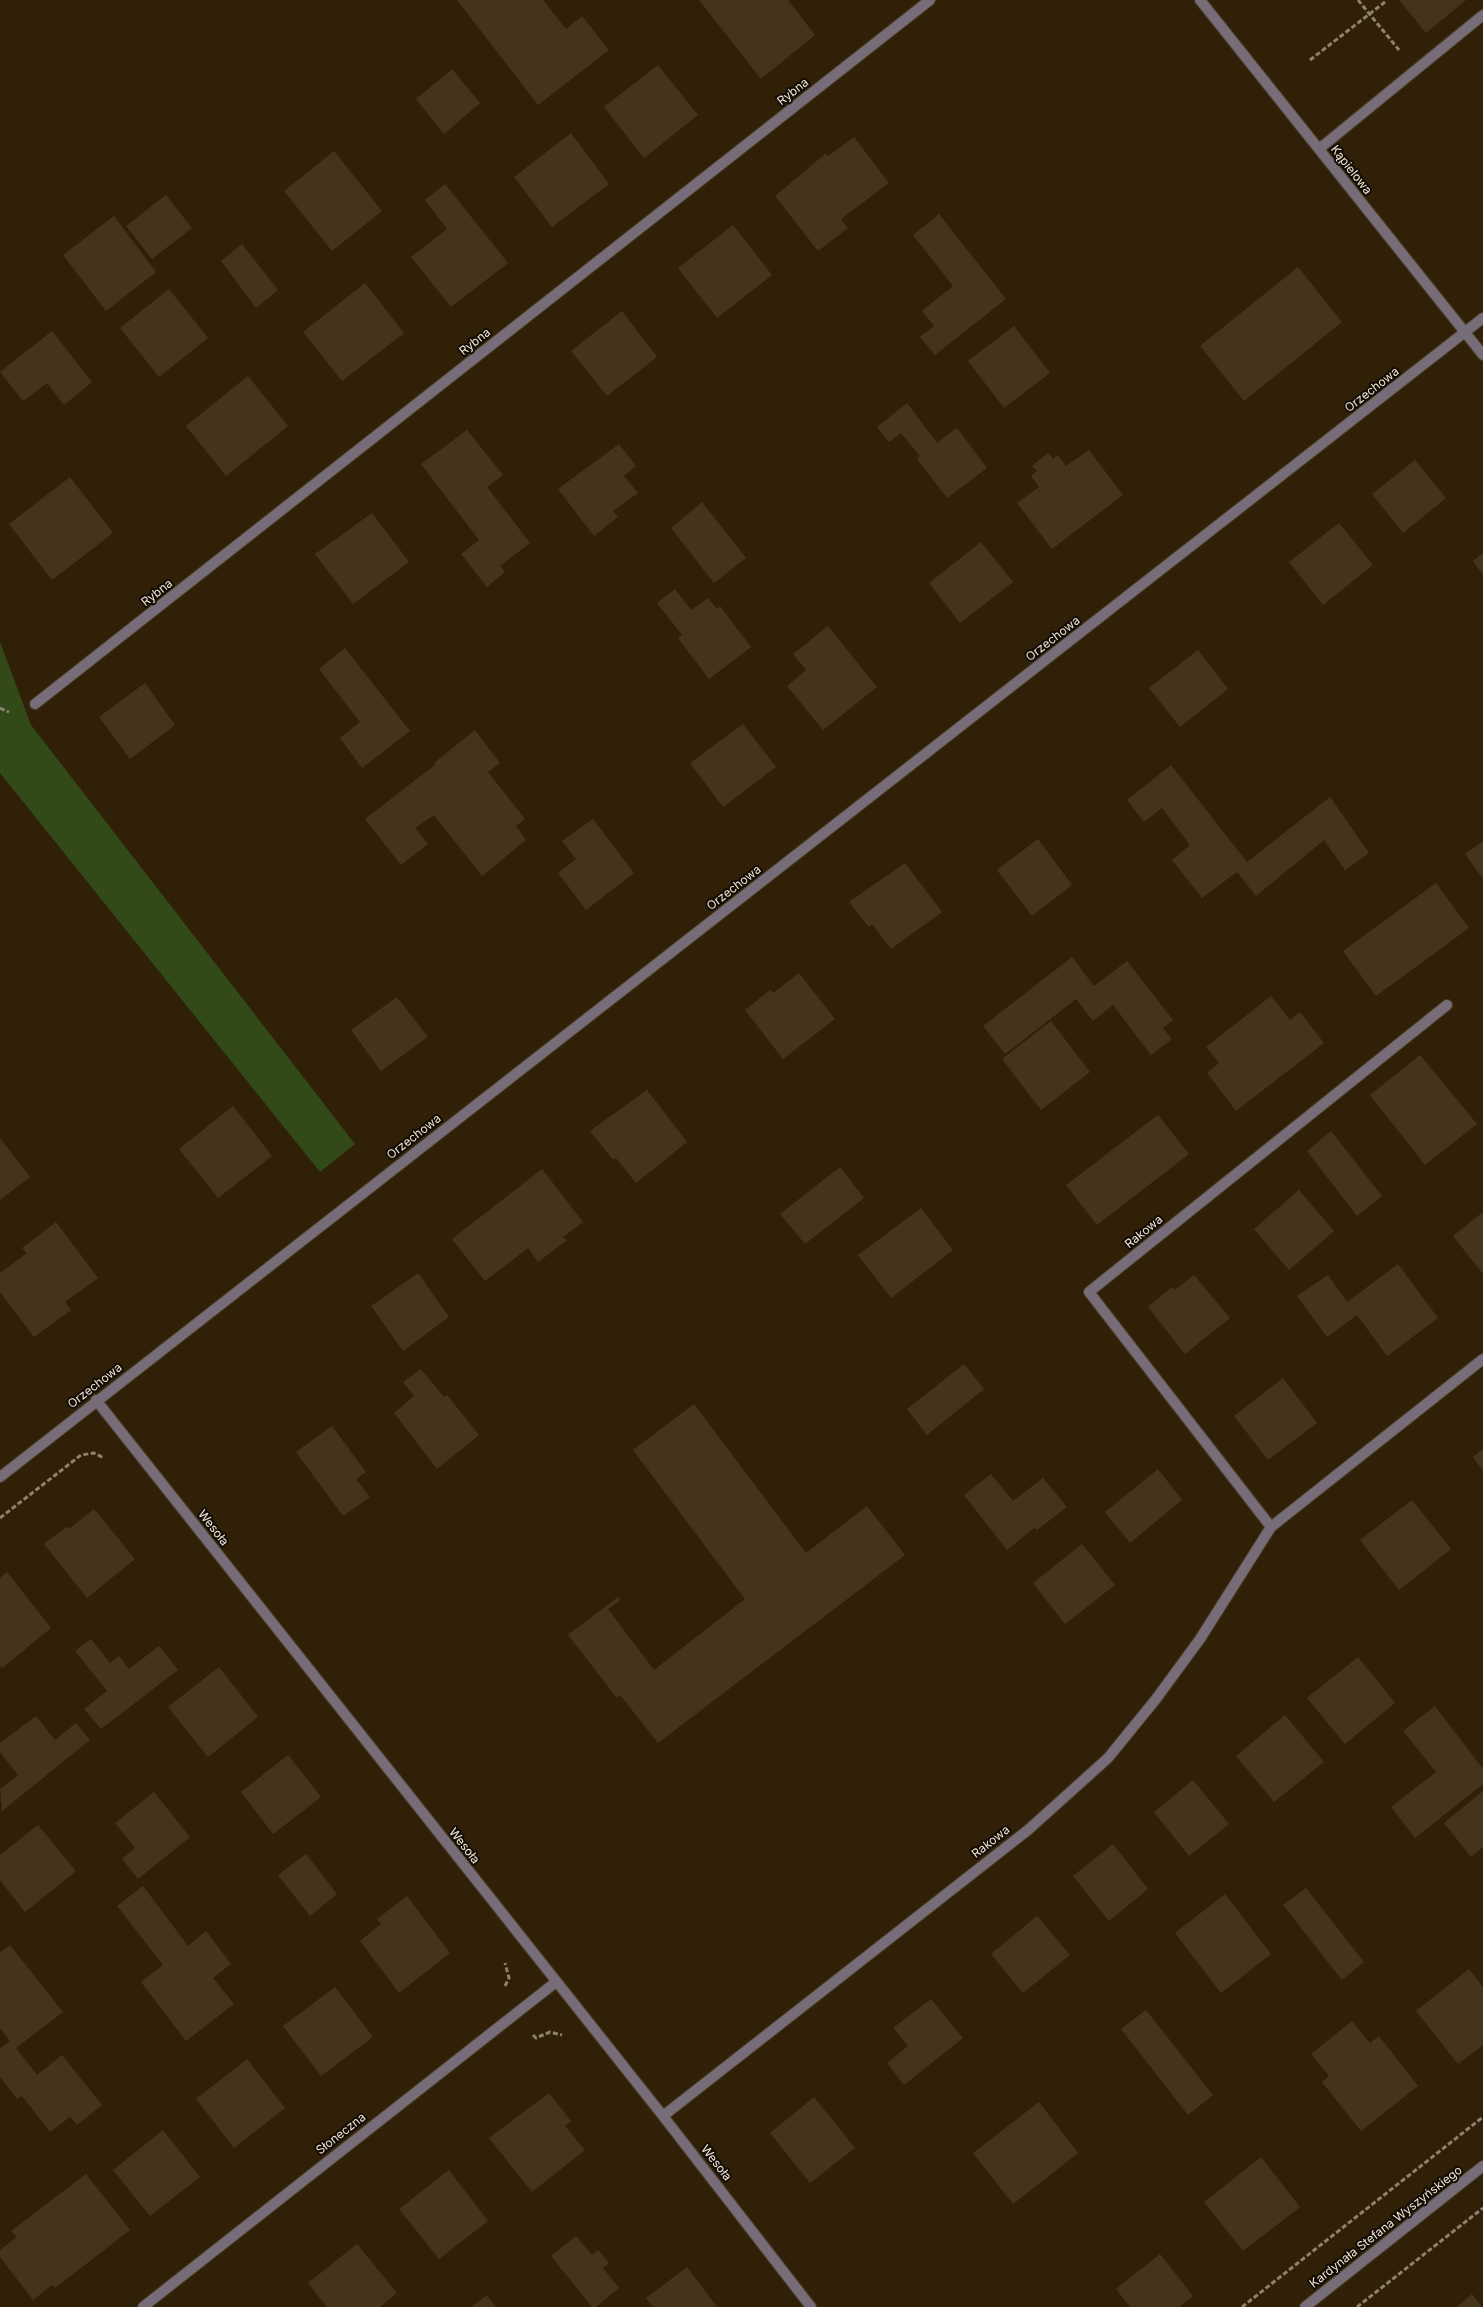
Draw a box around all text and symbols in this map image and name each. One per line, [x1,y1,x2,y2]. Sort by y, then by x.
street label: Rybna [775,75,811,109]
street label: Kąpielowa [1327,143,1375,197]
street label: Rybna [457,325,493,359]
street label: Orzechowa [1342,364,1402,416]
street label: Rybna [139,576,175,610]
street label: Orzechowa [1023,613,1083,665]
street label: Orzechowa [704,862,764,914]
street label: Orzechowa [384,1111,444,1163]
street label: Rakowa [1122,1212,1166,1252]
street label: Orzechowa [65,1360,125,1412]
street label: Wesoła [195,1507,231,1549]
street label: Rakowa [969,1823,1013,1861]
street label: Wesoła [446,1825,482,1867]
street label: Słoneczna [313,2110,369,2158]
street label: Wesoła [698,2142,734,2184]
street label: Kardynała Stefana Wyszyńskiego [1307,2163,1465,2291]

